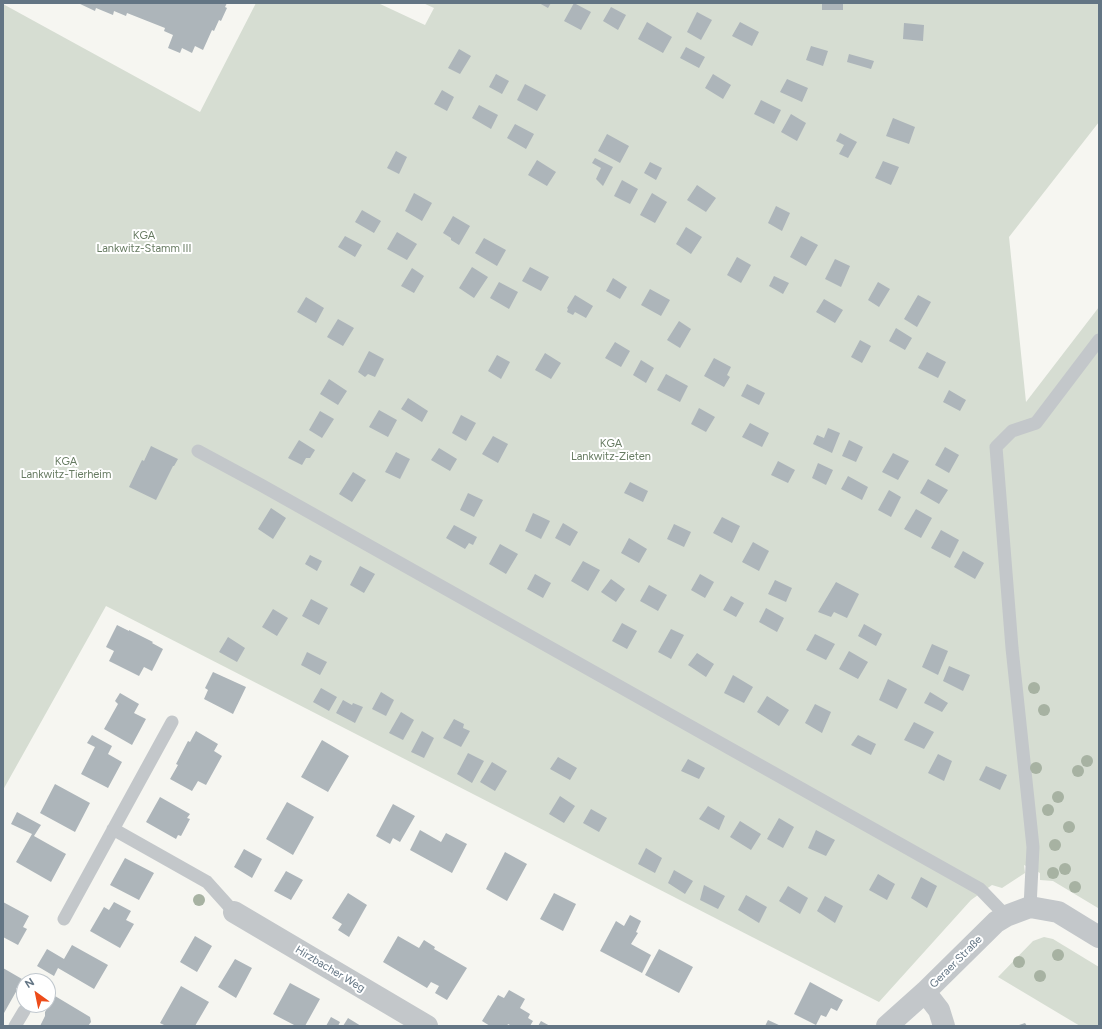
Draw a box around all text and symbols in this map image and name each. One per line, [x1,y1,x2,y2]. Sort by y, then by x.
park label: KGA Lankwitz-Stamm III [96,229,192,255]
park label: KGA Lankwitz-Zieten [571,437,651,463]
park label: KGA Lankwitz-Tierheim [21,455,111,481]
street label: Geraer Straße [927,933,985,991]
street label: Hirzbacher Weg [293,943,367,995]
north arrow [16,973,56,1013]
text: N [23,976,37,991]

